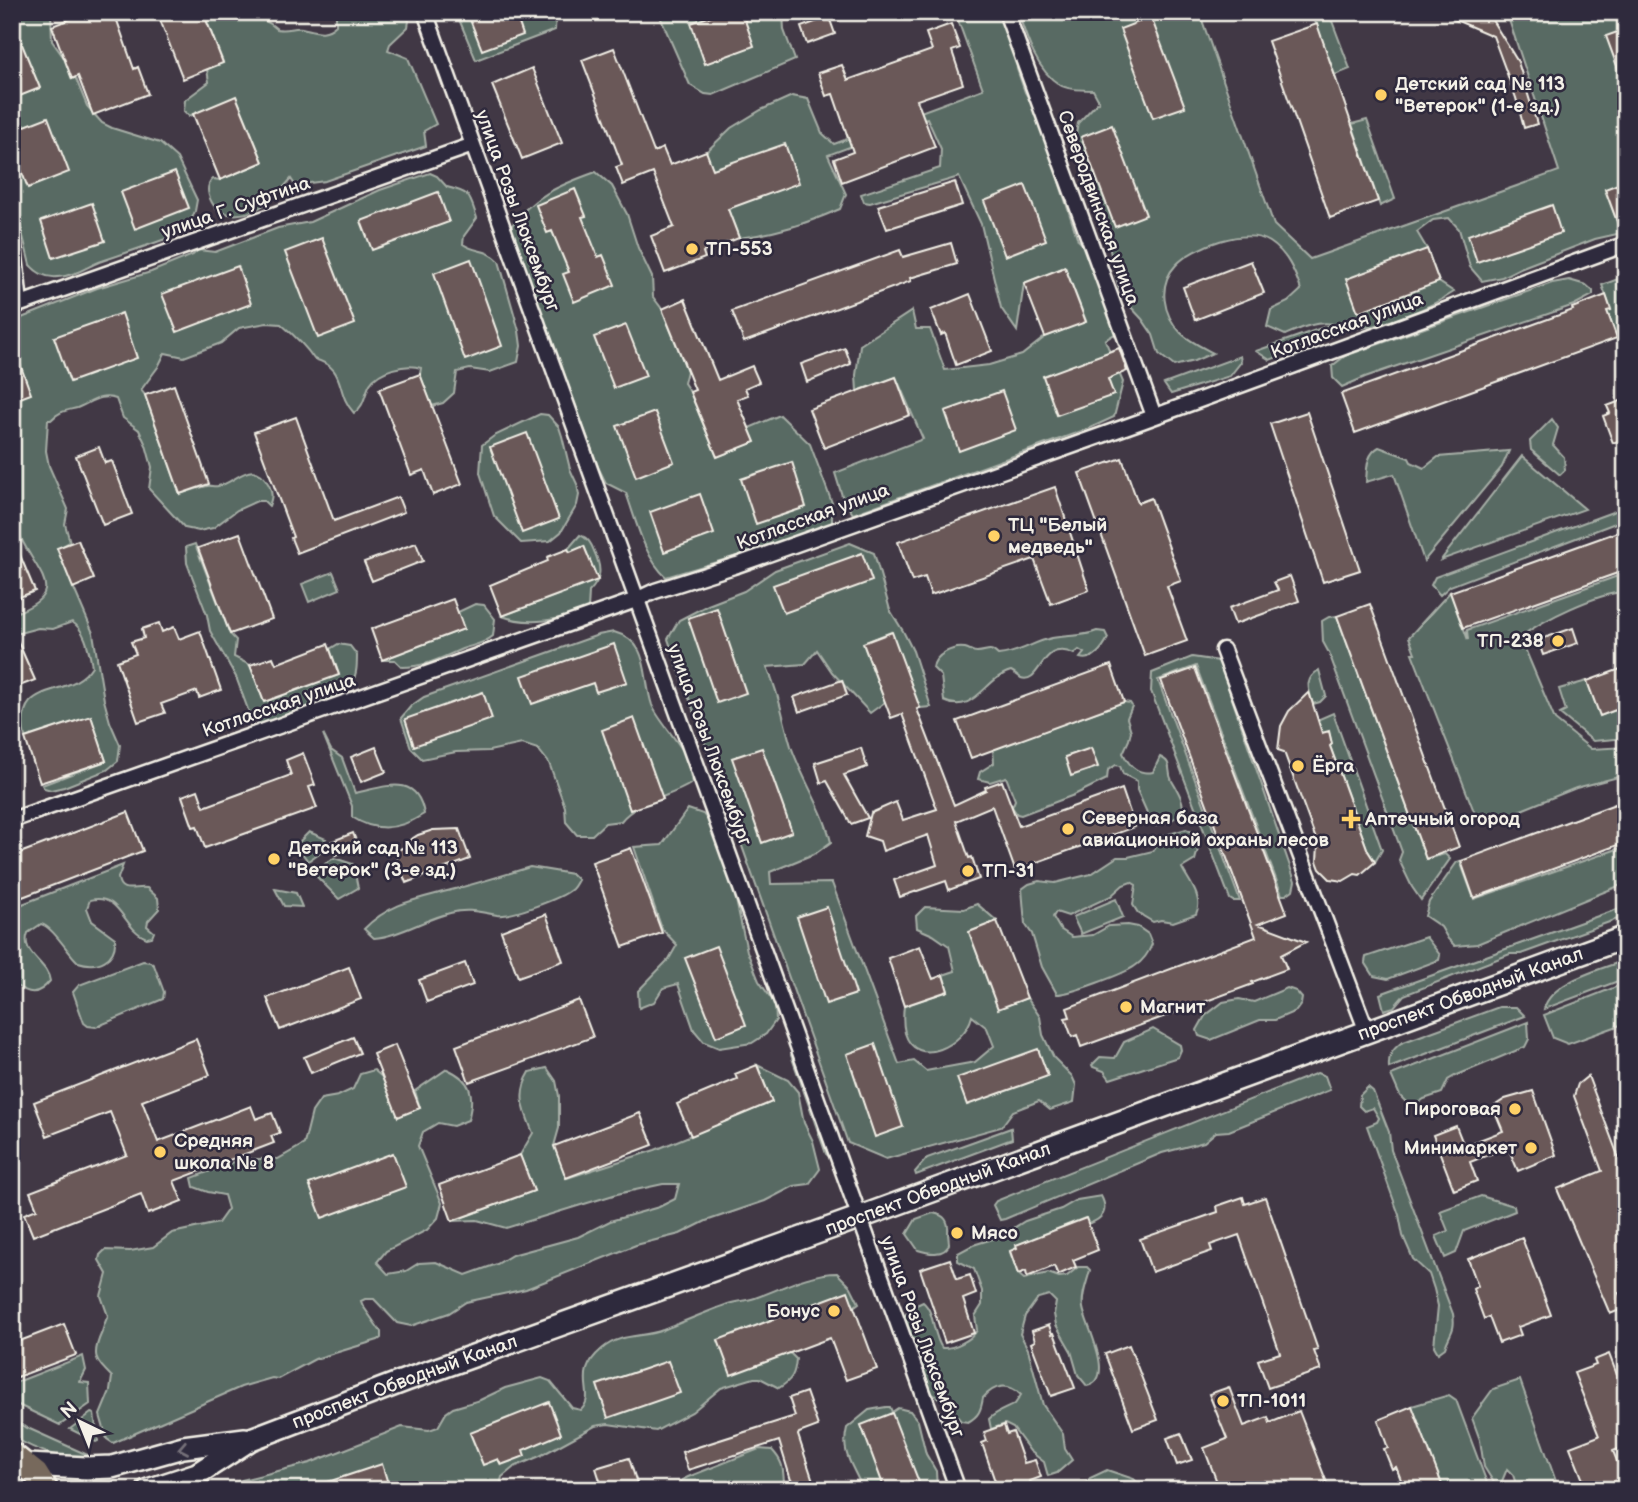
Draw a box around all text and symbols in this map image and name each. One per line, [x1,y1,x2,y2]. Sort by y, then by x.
place label: Детский сад № 113 "Ветерок" (1-е зд.) [1395,73,1565,118]
marker: Детский сад № 113 "Ветерок" (1-е зд.) [1373,87,1389,103]
street label: улица Розы Люксембург [470,107,564,316]
street label: Северодвинская улица [1052,108,1144,308]
street label: улица Г. Суфтина [159,172,313,244]
place label: ТП-553 [706,238,773,261]
marker: ТП-553 [684,241,700,257]
street label: Котласская улица [1268,288,1426,364]
street label: Котласская улица [734,479,892,555]
place label: ТЦ "Белый медведь" [1008,514,1107,559]
marker: ТЦ "Белый медведь" [986,528,1002,544]
place label: ТП-238 [1477,630,1544,653]
marker: ТП-238 [1550,633,1566,649]
street label: улица Розы Люксембург [662,641,756,850]
street label: Котласская улица [199,669,359,743]
place label: Ёрга [1312,755,1355,778]
marker: Ёрга [1290,758,1306,774]
place label: Северная база авиационной охраны лесов [1082,807,1329,852]
place label: Аптечный огород [1364,808,1520,831]
marker: Аптечный огород [1343,811,1359,827]
marker: Северная база авиационной охраны лесов [1060,821,1076,837]
place label: Детский сад № 113 "Ветерок" (3-е зд.) [288,837,458,882]
marker: Детский сад № 113 "Ветерок" (3-е зд.) [266,851,282,867]
place label: ТП-31 [982,860,1035,883]
marker: ТП-31 [960,863,976,879]
street label: проспект Обводный Канал [1354,942,1586,1046]
place label: Магнит [1140,996,1205,1019]
marker: Магнит [1118,999,1134,1015]
place label: Пироговая [1404,1098,1501,1121]
marker: Пироговая [1507,1101,1523,1117]
place label: Средняя школа № 8 [174,1130,274,1175]
street label: проспект Обводный Канал [822,1137,1054,1240]
place label: Минимаркет [1404,1137,1517,1160]
marker: Минимаркет [1523,1140,1539,1156]
marker: Средняя школа № 8 [152,1144,168,1160]
place label: Мясо [971,1222,1018,1245]
marker: Мясо [949,1225,965,1241]
street label: улица Розы Люксембург [875,1233,969,1442]
place label: Бонус [767,1300,820,1323]
marker: Бонус [826,1303,842,1319]
street label: проспект Обводный Канал [289,1330,520,1434]
north arrow [46,1386,116,1456]
place label: ТП-1011 [1237,1390,1306,1413]
marker: ТП-1011 [1215,1393,1231,1409]
text: N [56,1397,82,1424]
one-way arrow [177,1439,189,1454]

